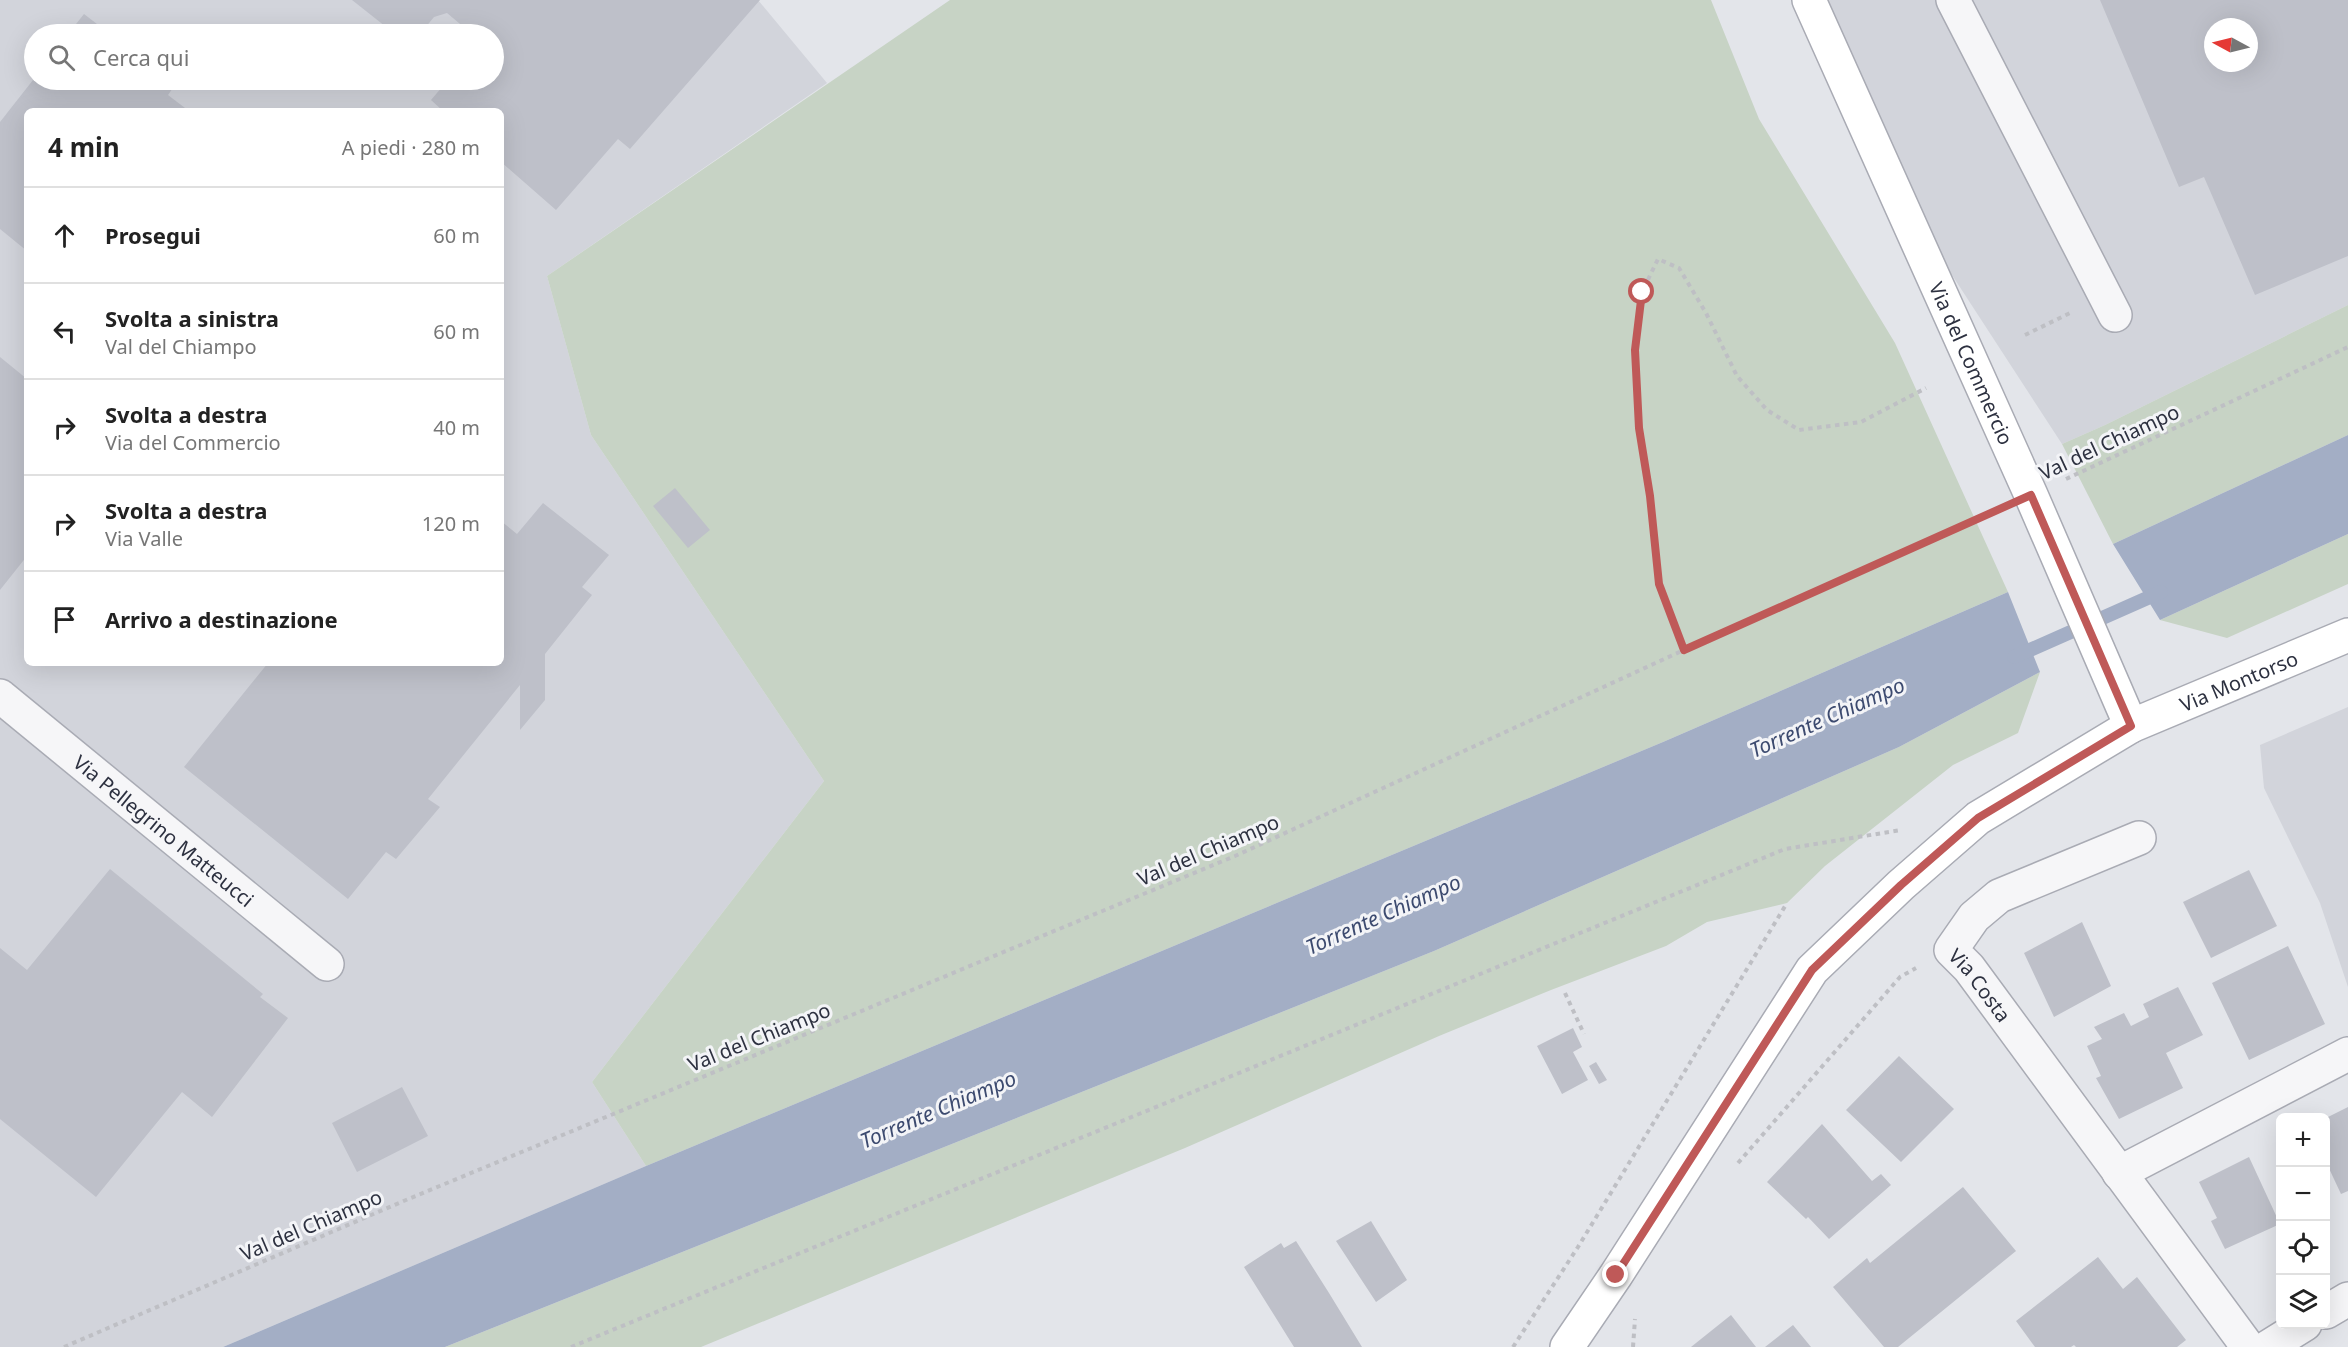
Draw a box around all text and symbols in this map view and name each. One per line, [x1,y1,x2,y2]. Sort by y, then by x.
north arrow [2204,18,2258,72]
search box [24,24,504,90]
icon: search [45,41,78,74]
text: Cerca qui [93,42,189,72]
text: 4 min [48,129,120,165]
text: A piedi · 280 m [342,134,480,161]
icon: ahead [48,219,81,252]
text: Prosegui [105,220,201,250]
text: 60 m [433,222,480,249]
street label: Via del Commercio [1924,277,2020,449]
route start [1628,278,1654,304]
text: Svolta a sinistra [105,303,279,333]
icon: left [48,315,81,348]
text: 60 m [433,318,480,345]
text: Val del Chiampo [105,333,257,360]
street label: Val del Chiampo [2035,398,2183,486]
text: Svolta a destra [105,399,268,429]
icon: right [48,411,81,444]
text: 40 m [433,414,480,441]
text: Via del Commercio [105,429,281,456]
text: Svolta a destra [105,495,268,525]
icon: right [48,507,81,540]
text: 120 m [422,510,480,537]
text: Via Valle [105,525,183,552]
icon: arrive [48,603,81,636]
text: Arrivo a destinazione [105,604,338,634]
street label: Via Montorso [2176,644,2302,718]
water label: Torrente Chiampo [1745,670,1909,764]
street label: Via Pellegrino Matteucci [68,748,260,912]
street label: Val del Chiampo [1133,808,1283,892]
water label: Torrente Chiampo [1301,867,1465,961]
street label: Via Costa [1943,942,2017,1027]
street label: Val del Chiampo [684,996,834,1078]
water label: Torrente Chiampo [856,1064,1020,1154]
map controls [2276,1113,2330,1329]
button: + [2276,1113,2330,1167]
button: − [2276,1167,2330,1221]
street label: Val del Chiampo [236,1183,386,1267]
button: locate [2276,1221,2330,1275]
route end [1602,1261,1628,1287]
button: layers [2276,1275,2330,1329]

